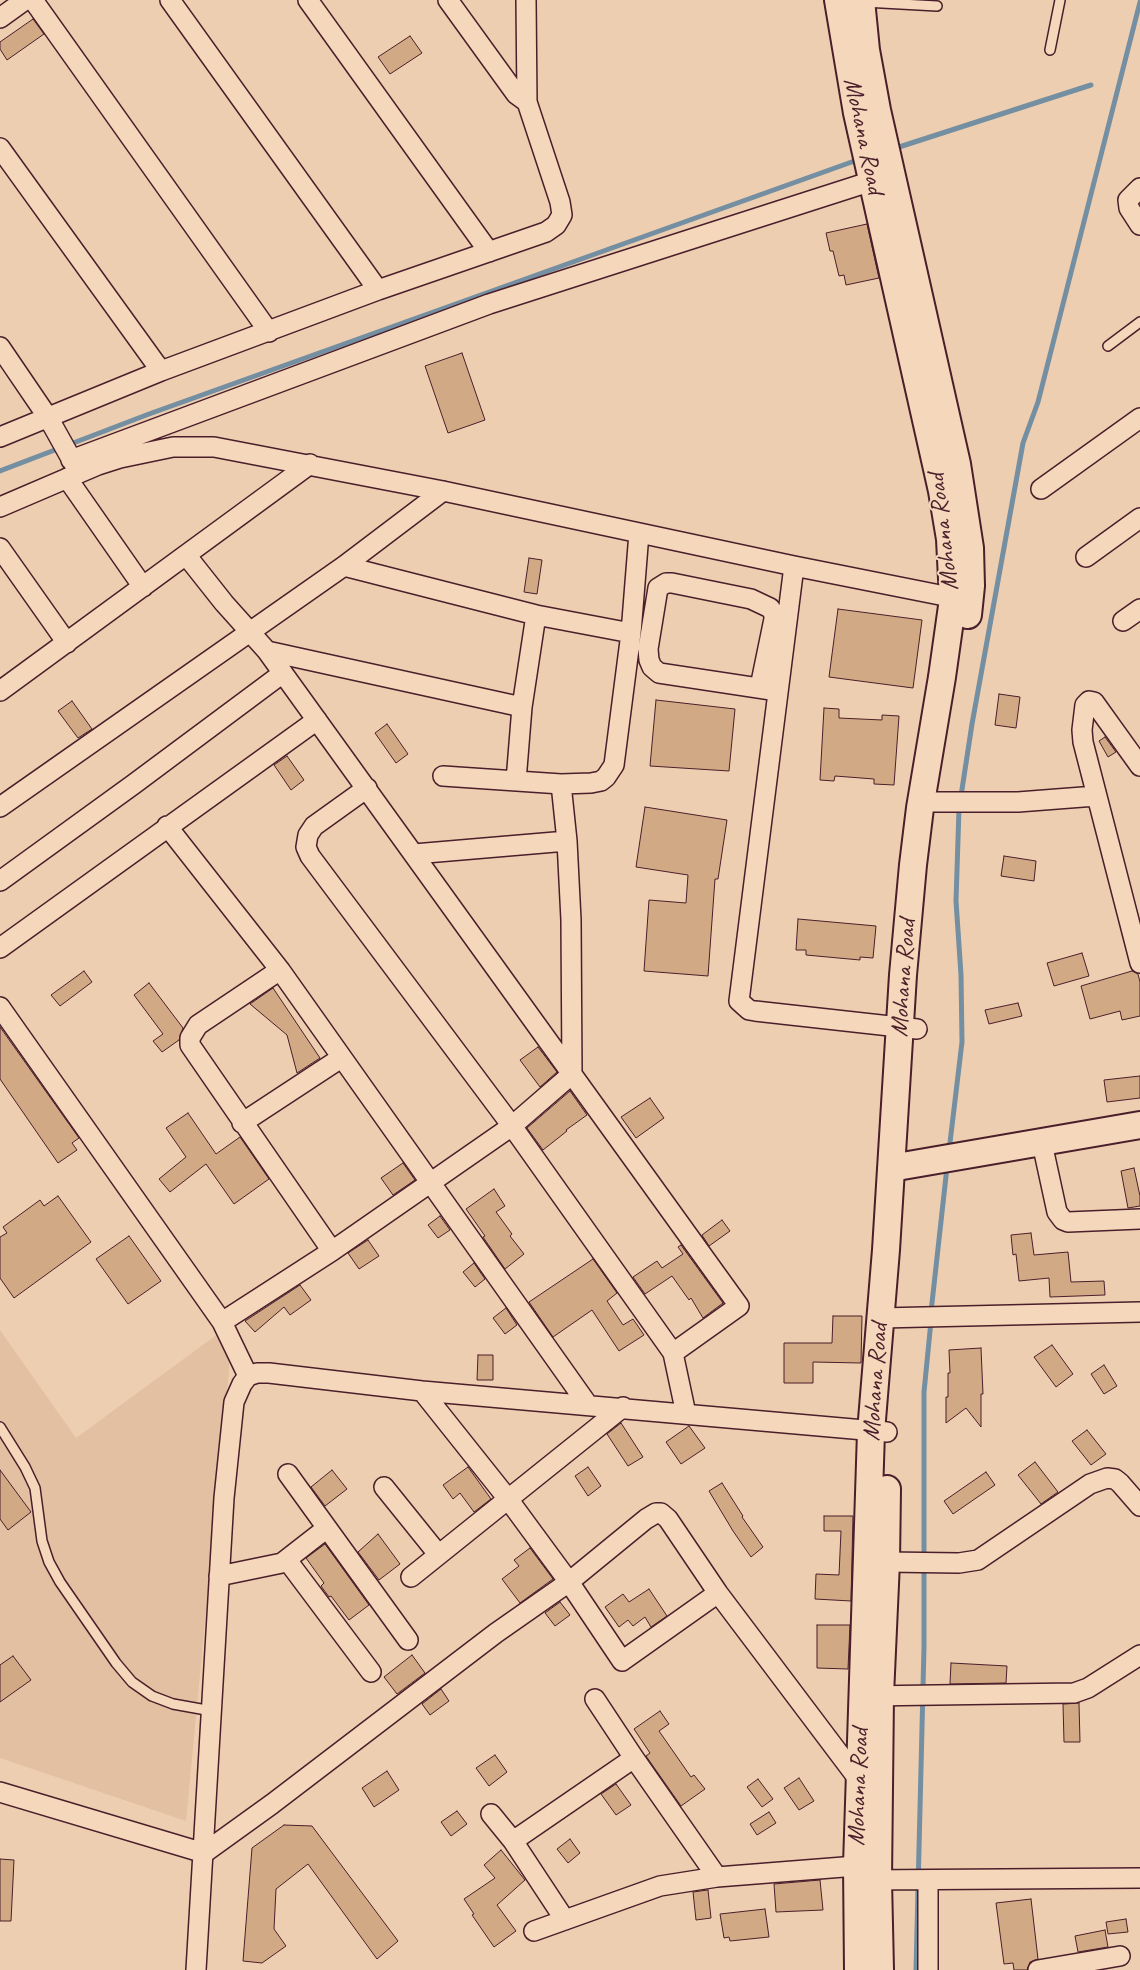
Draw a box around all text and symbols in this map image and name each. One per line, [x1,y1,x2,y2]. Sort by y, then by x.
street label: Mohana Road [836,75,890,197]
street label: Mohana Road [922,472,966,592]
street label: Mohana Road [885,918,923,1038]
street label: Mohana Road [857,1322,895,1442]
street label: Mohana Road [842,1728,876,1846]

